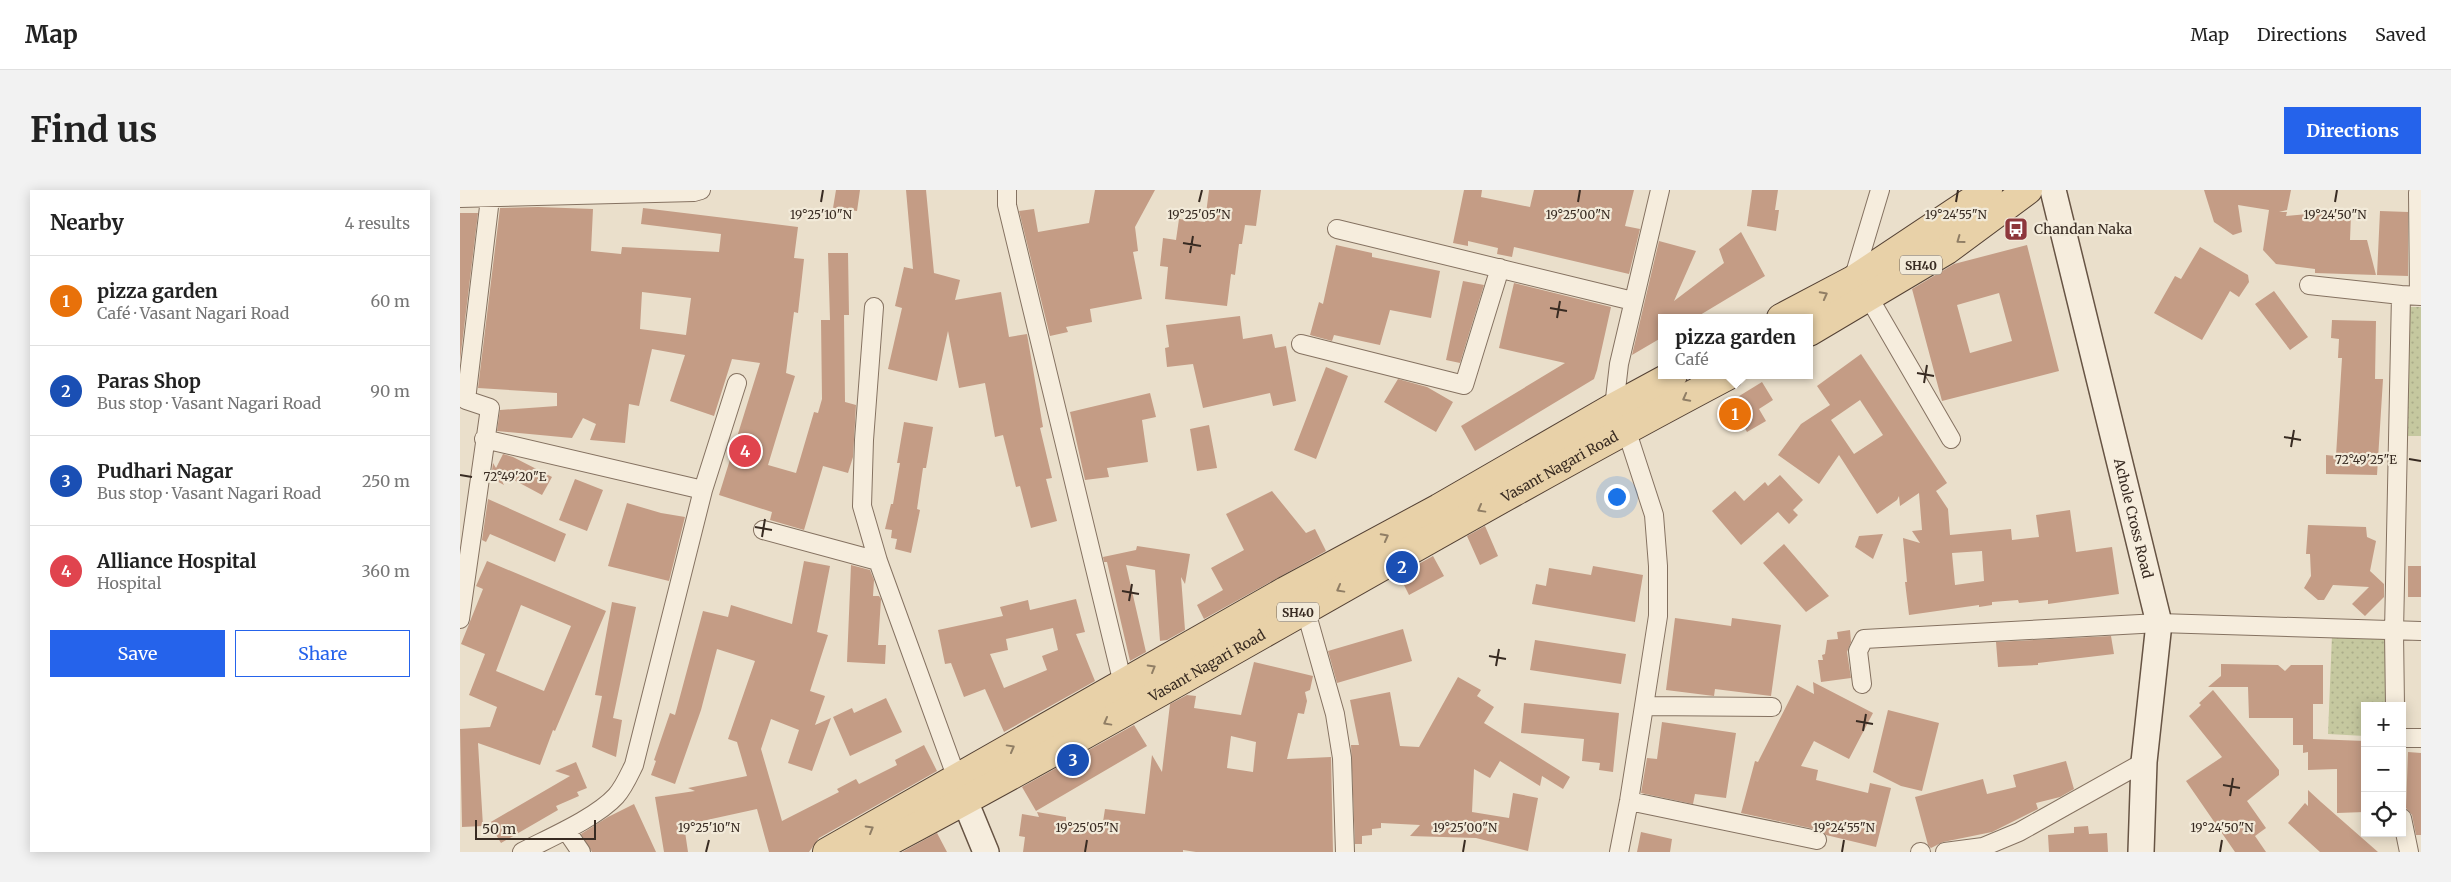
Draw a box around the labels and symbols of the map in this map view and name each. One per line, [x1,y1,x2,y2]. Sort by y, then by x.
text: 19°25'10"N [790,207,853,222]
text: 19°25'05"N [1167,207,1231,222]
text: 19°25'00"N [1546,207,1611,222]
text: 19°24'55"N [1925,207,1988,222]
text: 19°24'50"N [2303,207,2367,222]
bus stop icon: Chandan Naka [2003,216,2029,242]
place label: Chandan Naka [2034,220,2133,238]
one-way arrow [1957,234,1966,242]
road number: SH40 [1900,256,1942,274]
one-way arrow [1819,291,1828,301]
one-way arrow [1682,392,1691,402]
pin: 1 [1719,395,1751,433]
street label: Vasant Nagari Road [1497,427,1622,507]
pin: 4 [729,432,761,470]
text: 72°49'25"E [2335,452,2397,467]
street label: Achole Cross Road [2110,455,2157,581]
text: 72°49'20"E [484,469,547,484]
your location [1604,484,1630,510]
one-way arrow [1478,503,1487,513]
one-way arrow [1380,533,1389,543]
pin: 2 [1386,548,1418,586]
one-way arrow [1336,582,1345,592]
road number: SH40 [1277,602,1319,622]
street label: Vasant Nagari Road [1145,625,1269,706]
one-way arrow [1146,664,1155,674]
one-way arrow [1104,715,1113,725]
pin: 3 [1057,741,1089,779]
one-way arrow [1006,745,1015,755]
scale bar [475,817,596,840]
text: 19°25'10"N [678,820,741,835]
text: 19°25'05"N [1055,820,1119,835]
text: 19°25'00"N [1433,820,1498,835]
text: 19°24'55"N [1813,820,1876,835]
text: 19°24'50"N [2190,820,2254,835]
one-way arrow [864,825,873,835]

